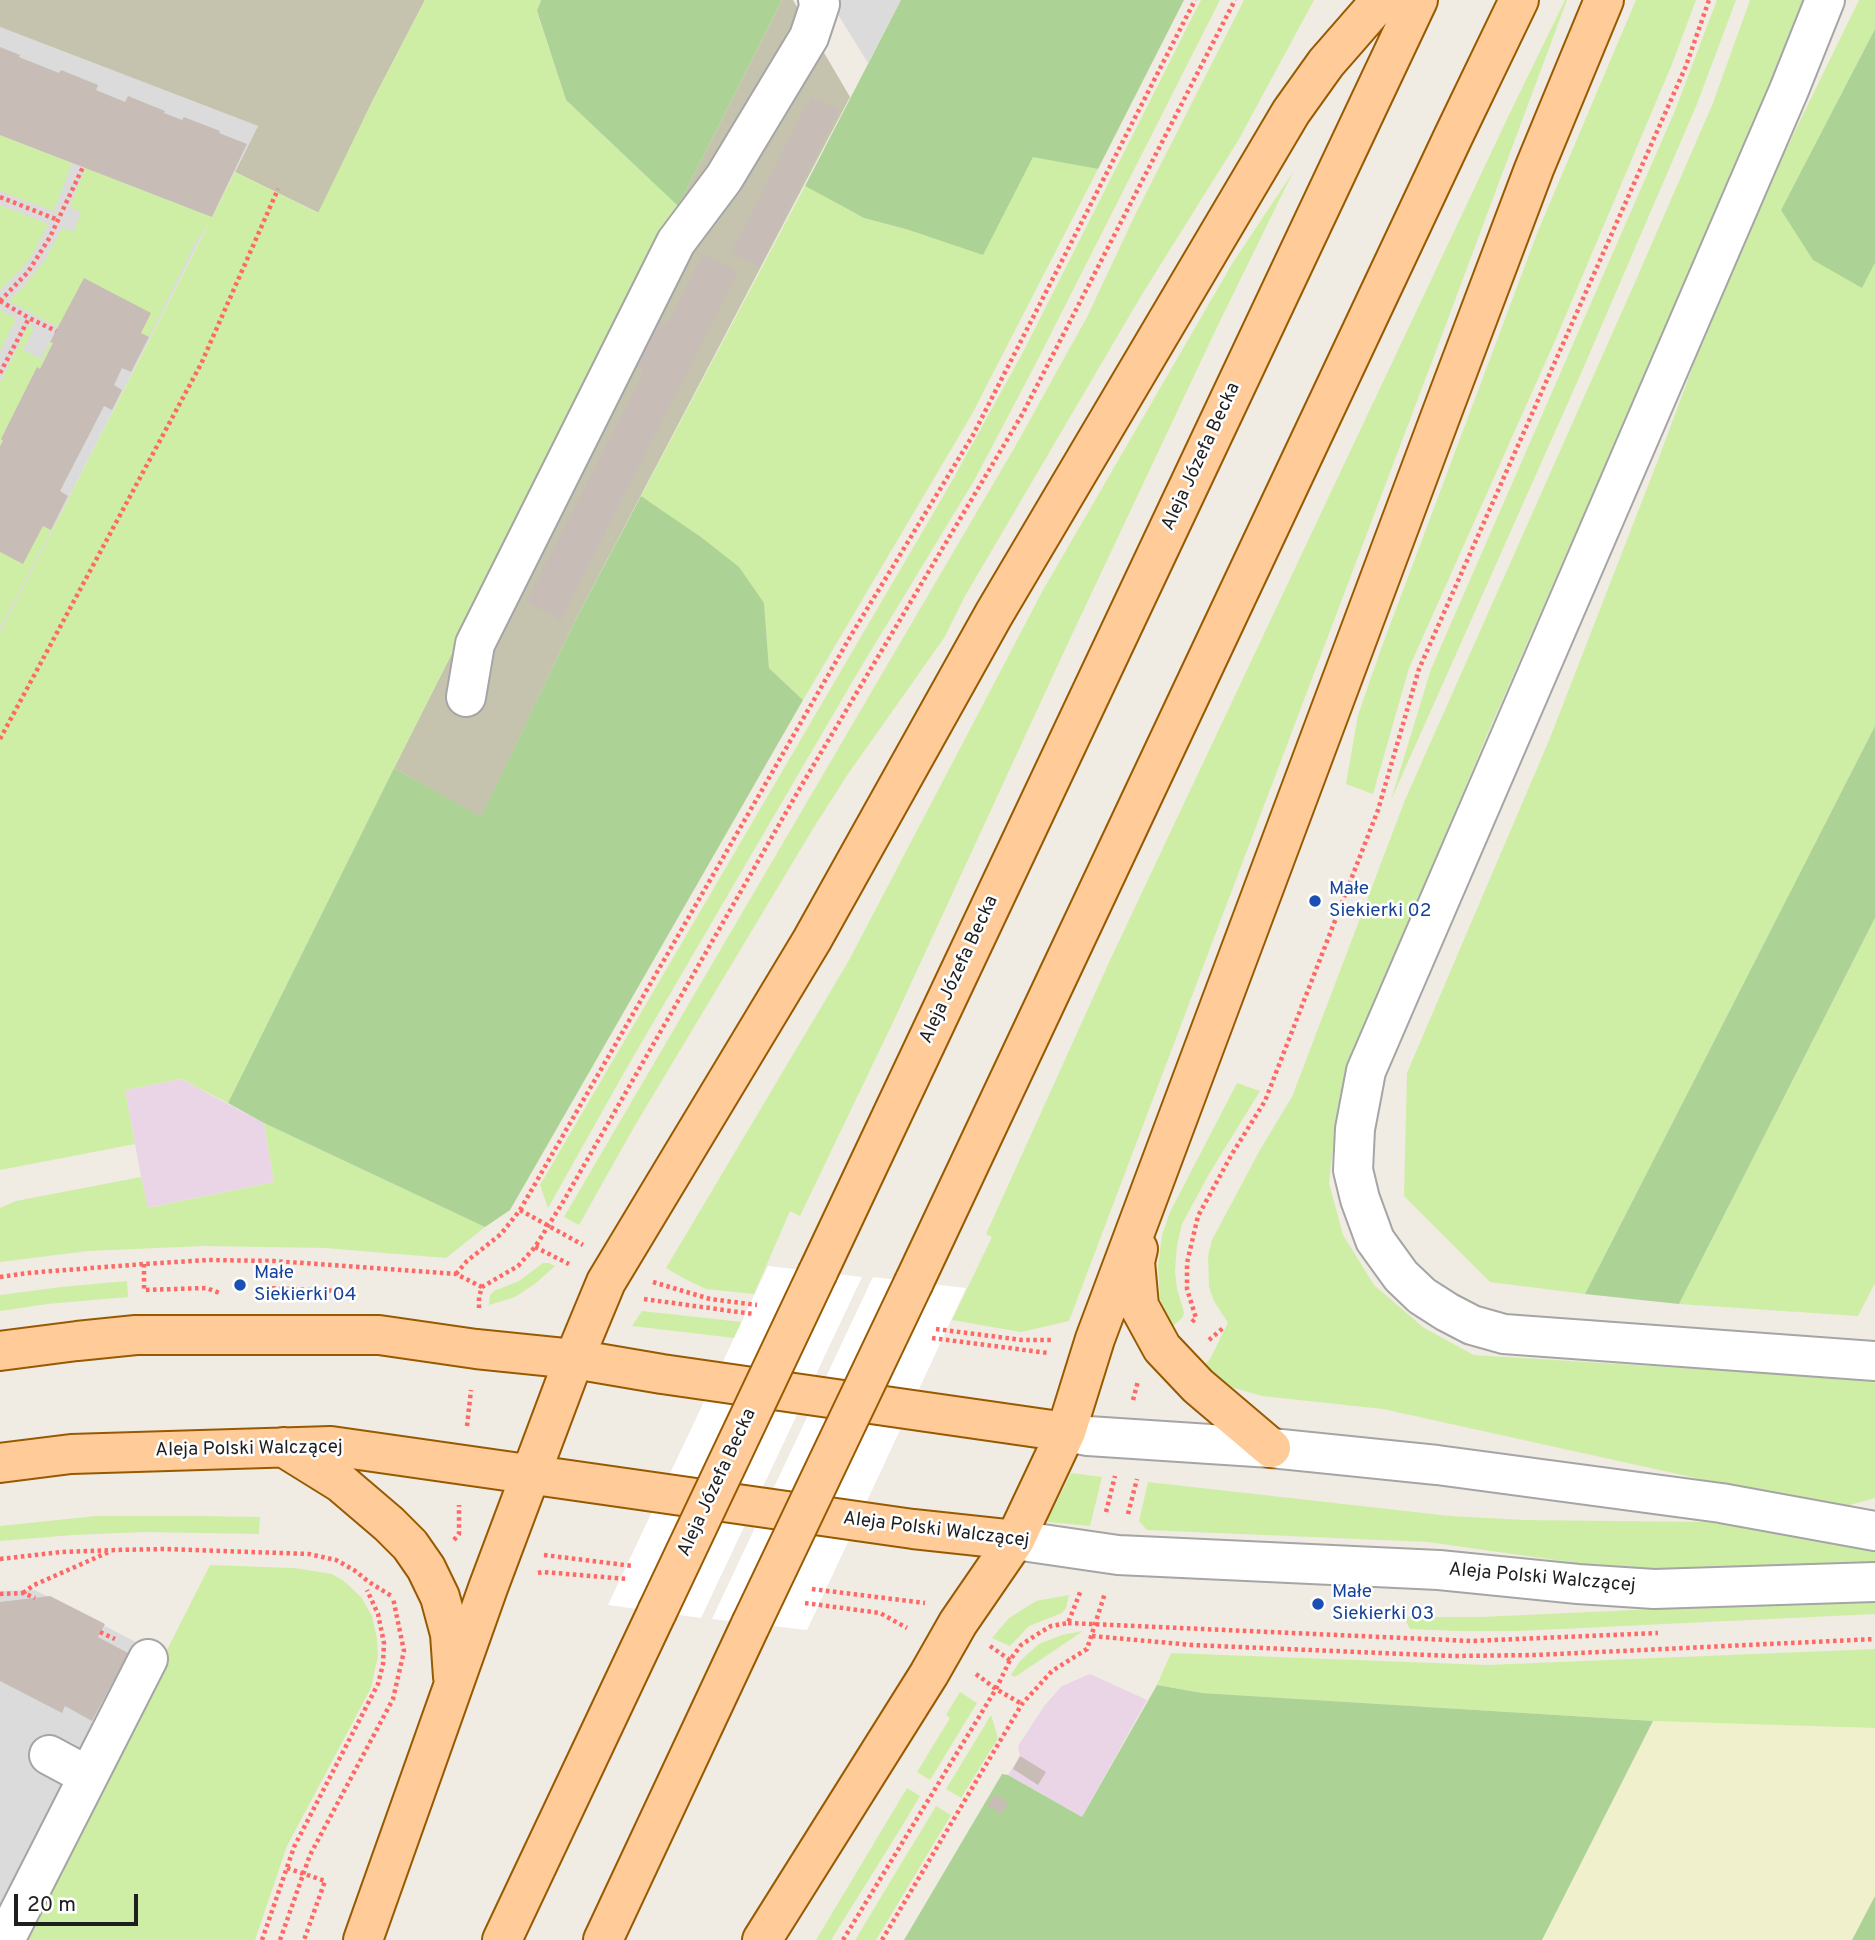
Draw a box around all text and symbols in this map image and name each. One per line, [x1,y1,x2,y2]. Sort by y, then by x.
street label: Aleja Józefa Becka [1158,379,1246,535]
place label: Małe Siekierki 02 [1329,879,1431,923]
street label: Aleja Józefa Becka [916,892,1004,1048]
marker: Małe Siekierki 02 [1307,893,1323,909]
place label: Małe Siekierki 04 [254,1263,356,1307]
marker: Małe Siekierki 04 [232,1277,248,1293]
street label: Aleja Józefa Becka [674,1405,762,1561]
street label: Aleja Polski Walczącej [155,1437,343,1463]
street label: Aleja Polski Walczącej [841,1508,1031,1554]
street label: Aleja Polski Walczącej [1448,1559,1636,1599]
place label: Małe Siekierki 03 [1332,1582,1434,1626]
marker: Małe Siekierki 03 [1310,1596,1326,1612]
scale bar [18,1881,142,1925]
text: 20 m [27,1892,76,1919]

